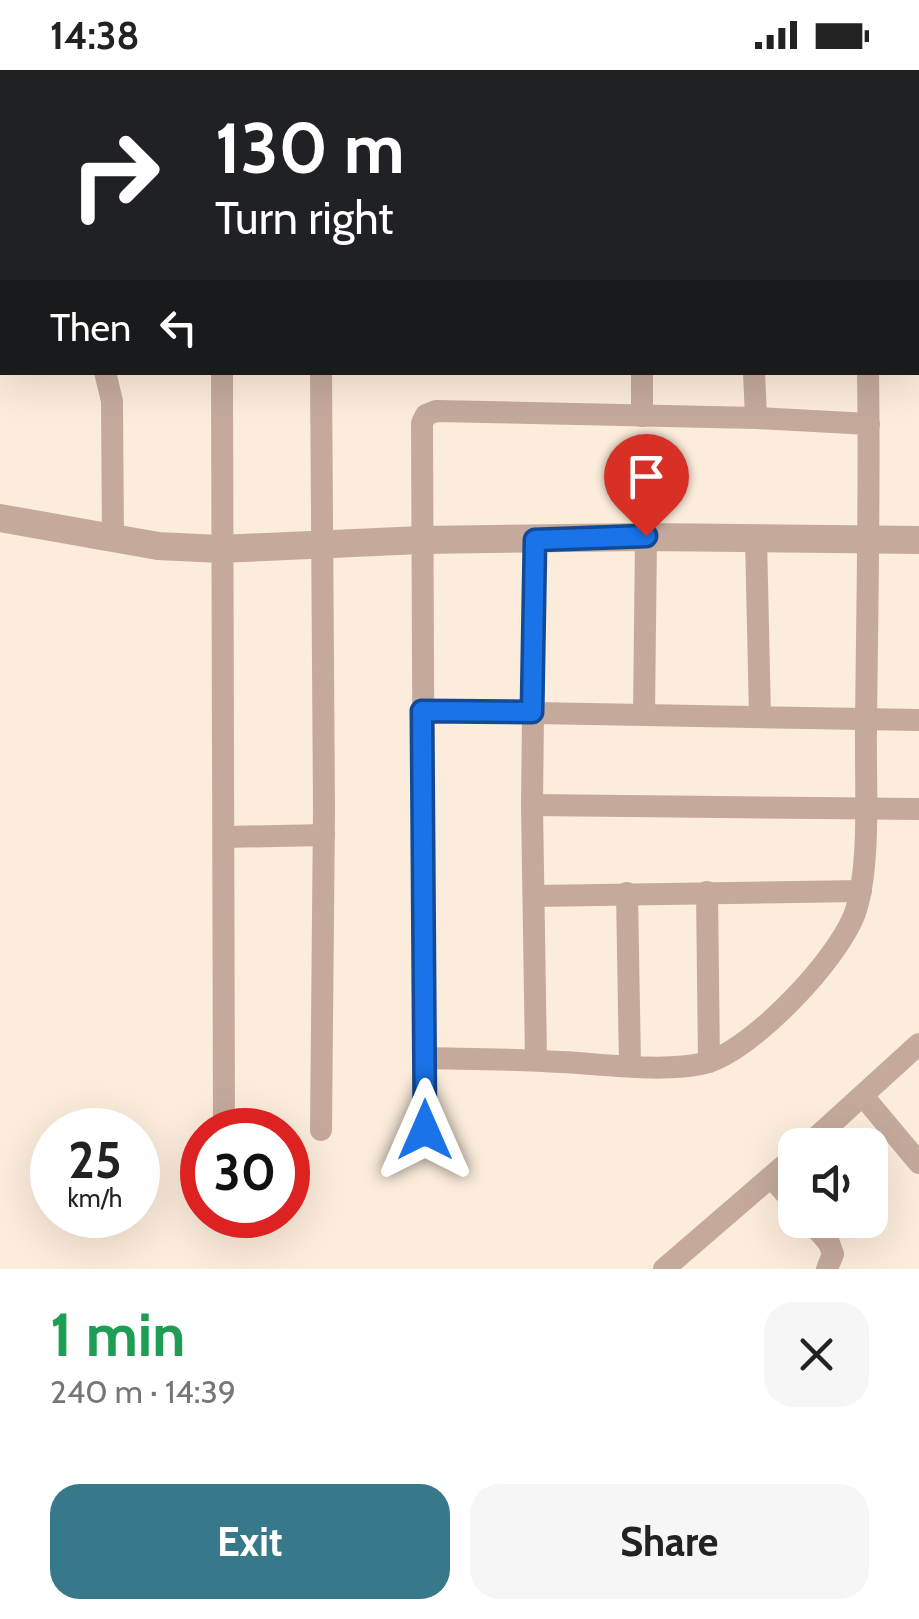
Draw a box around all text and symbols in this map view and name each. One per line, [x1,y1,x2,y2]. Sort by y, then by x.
text: 14:38 [50,12,140,59]
text: 130 m [215,105,405,191]
icon: right [50,110,180,240]
text: Turn right [215,191,394,245]
icon: left [151,300,206,355]
text: Then [50,304,131,351]
pin [604,434,689,537]
icon: arrive [619,449,674,504]
position arrow [373,1078,477,1182]
speed limit sign: 30 [180,1108,310,1238]
map controls [778,1128,888,1238]
button: sound [778,1128,888,1238]
text: 25 [68,1130,122,1191]
text: km/h [68,1183,122,1213]
text: 1 min [50,1298,185,1371]
button: close [764,1302,869,1407]
text: 240 m · 14:39 [50,1372,236,1411]
button: Exit [50,1484,450,1599]
button: Share [470,1484,869,1599]

